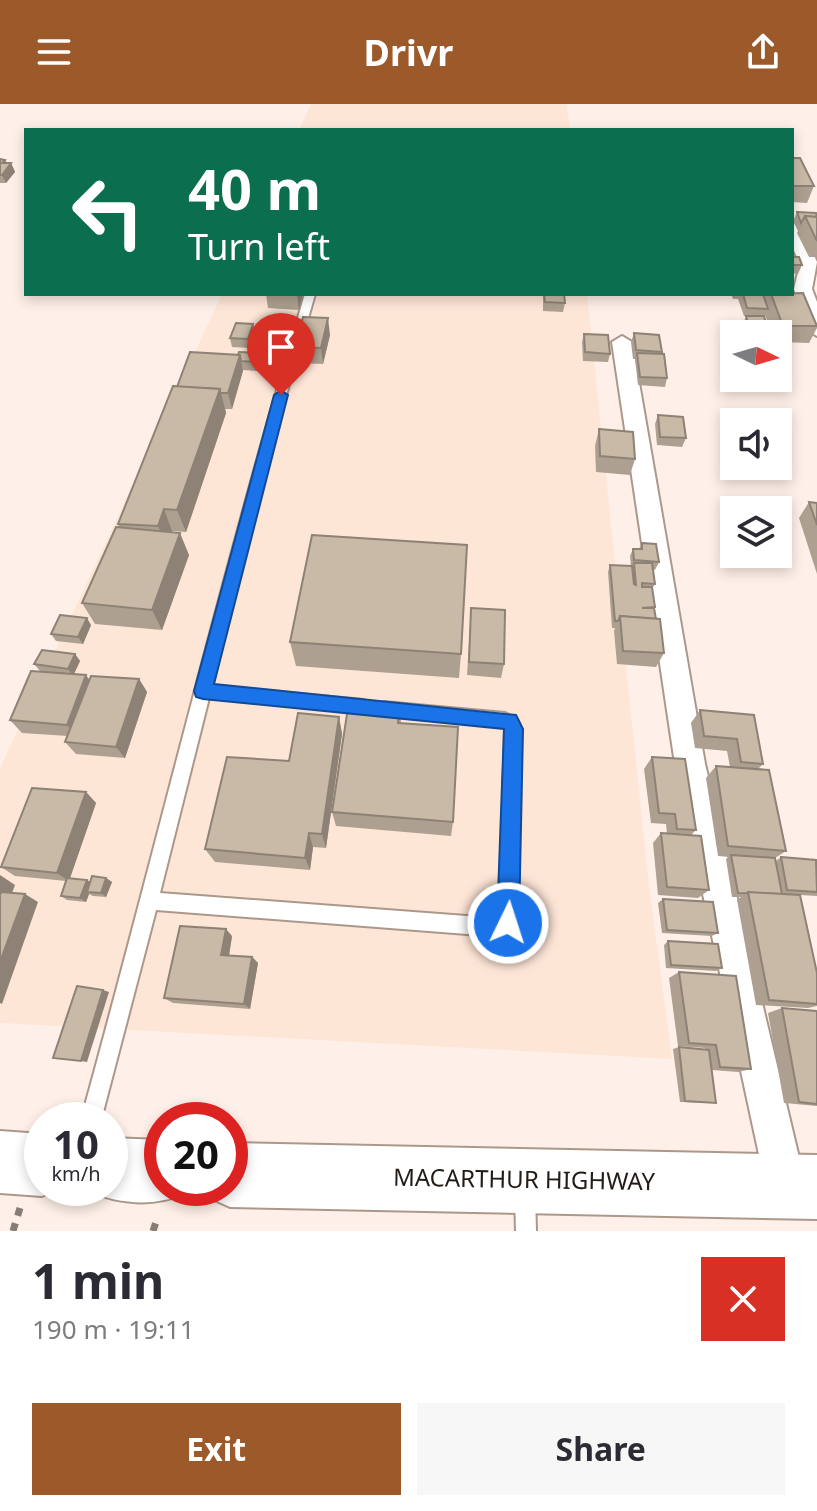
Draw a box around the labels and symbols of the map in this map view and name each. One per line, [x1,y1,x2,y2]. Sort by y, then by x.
pin [247,313,315,395]
north arrow [720,320,792,392]
position arrow [466,881,550,965]
speed limit sign: 20 [144,1102,248,1206]
street label: MACARTHUR HIGHWAY [393,1160,656,1197]

